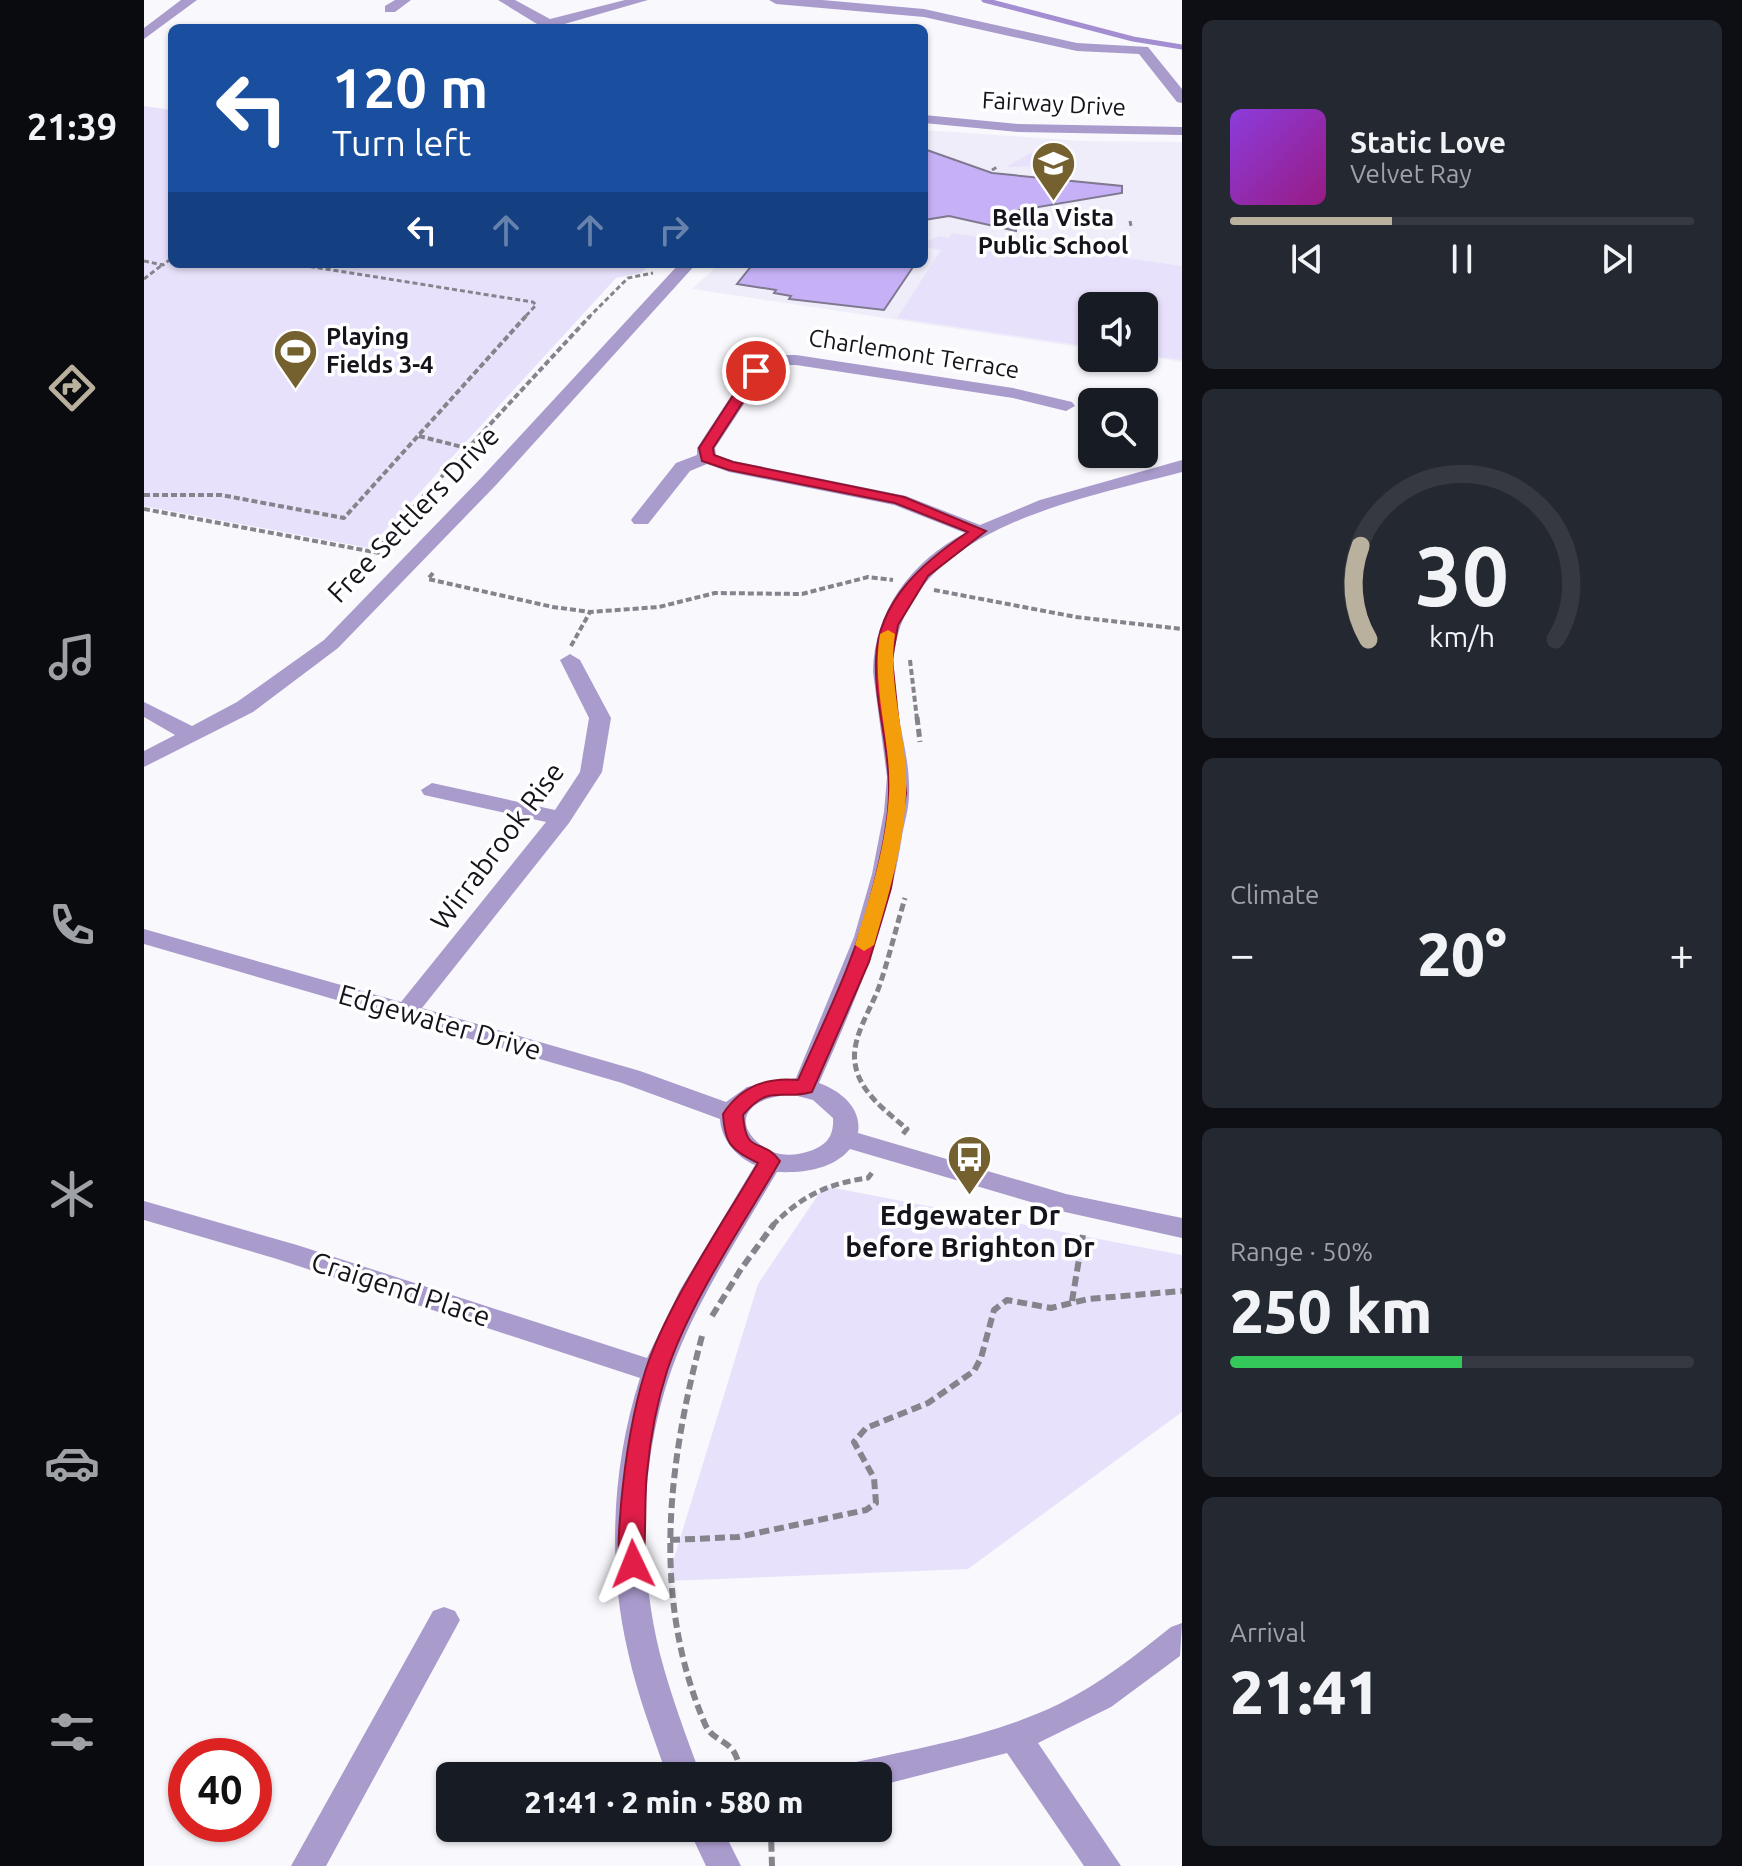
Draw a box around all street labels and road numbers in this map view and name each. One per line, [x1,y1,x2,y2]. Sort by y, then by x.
street label: Fairway Drive [981,86,1127,121]
street label: Charlemont Terrace [807,324,1021,384]
street label: Free Settlers Drive [321,419,505,608]
street label: Wirrabrook Rise [424,756,569,935]
street label: Edgewater Drive [335,978,545,1065]
street label: Craigend Place [308,1245,494,1332]

